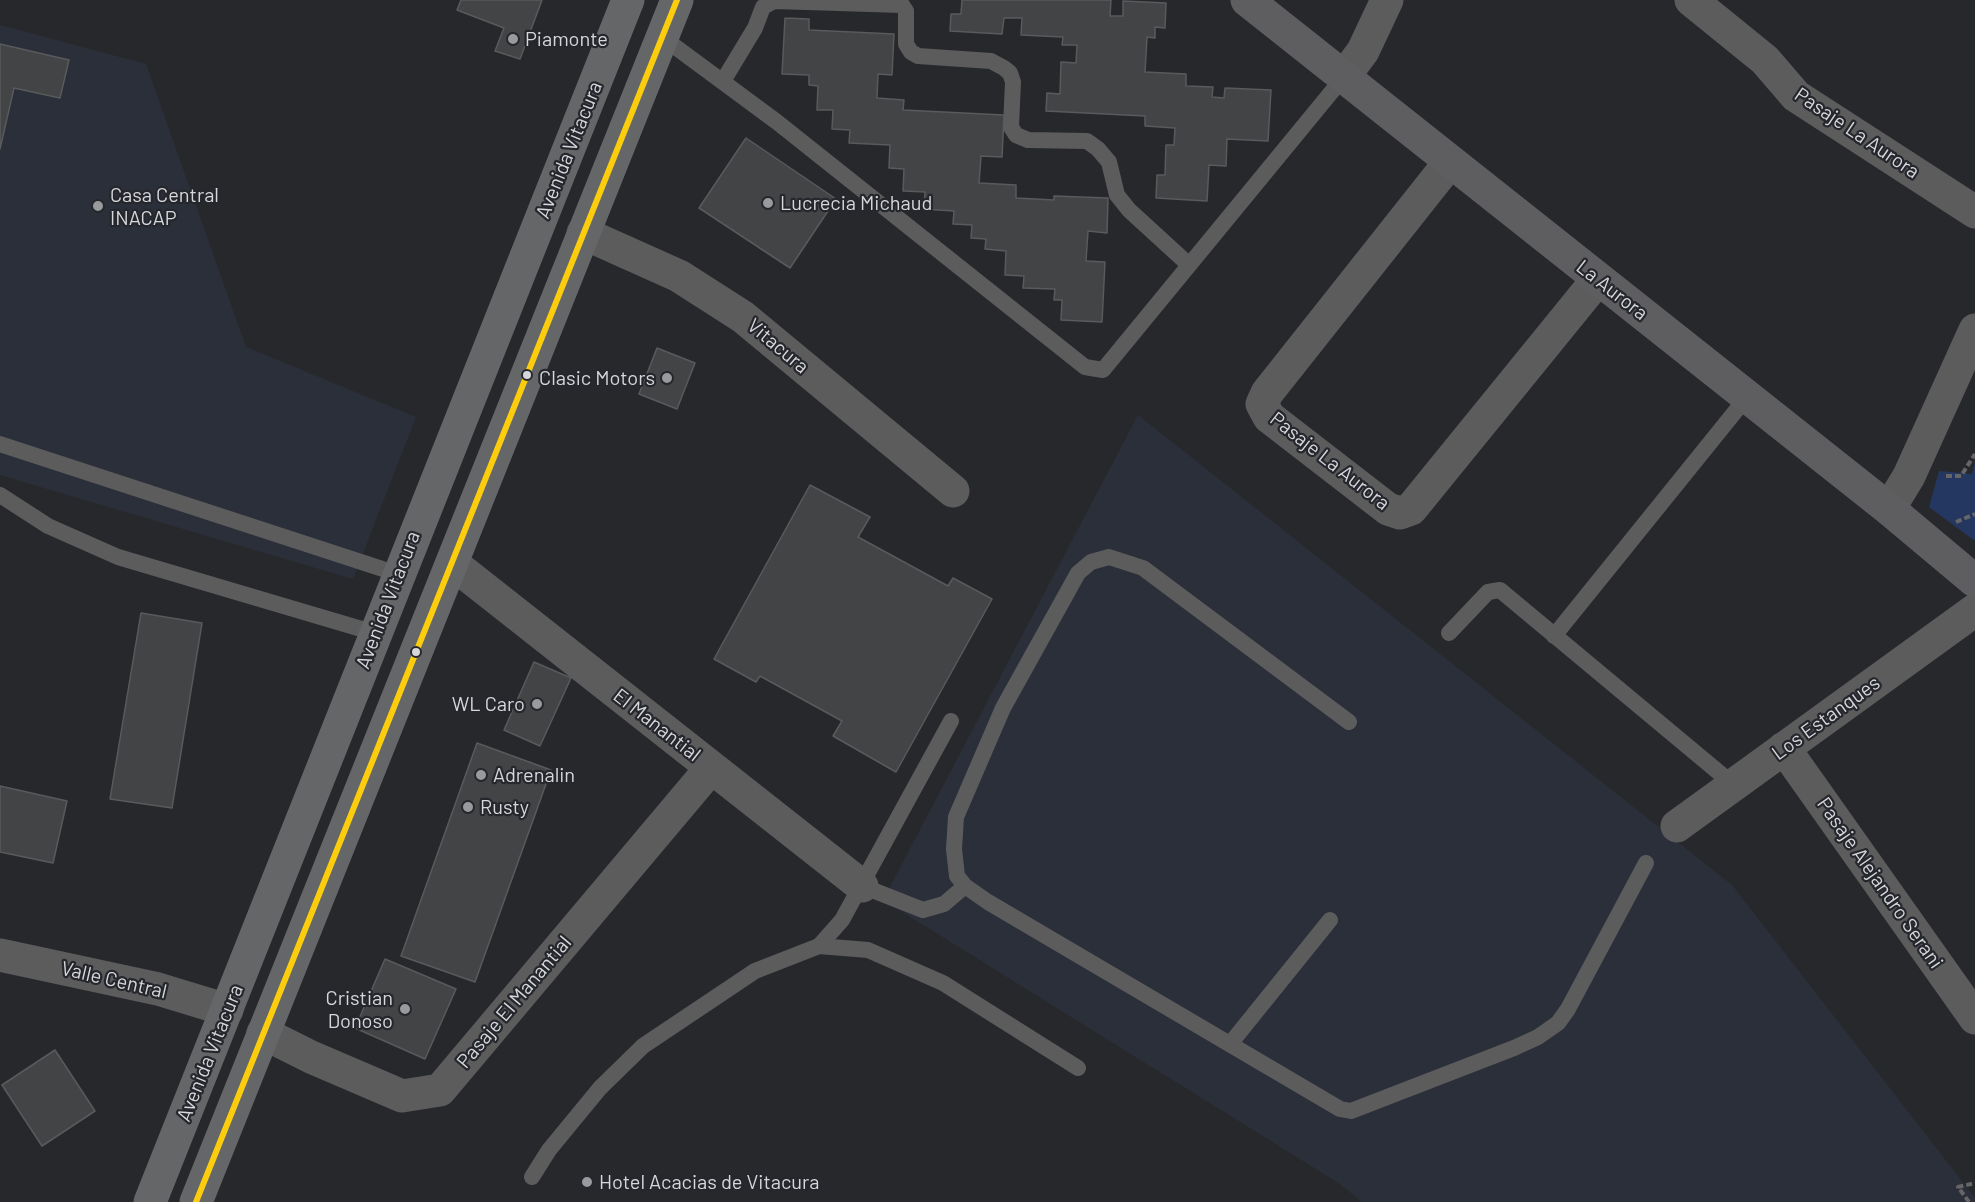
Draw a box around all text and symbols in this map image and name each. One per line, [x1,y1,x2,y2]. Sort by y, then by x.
place label: Piamonte [525,27,608,51]
marker: Piamonte [506,32,520,46]
street label: Avenida Vitacura [531,78,607,222]
street label: Pasaje La Aurora [1790,82,1924,184]
place label: Casa Central INACAP [110,183,219,230]
place label: Lucrecia Michaud [780,191,932,215]
marker: Lucrecia Michaud [761,196,775,210]
marker: Casa Central INACAP [91,199,105,213]
street label: La Aurora [1572,255,1652,325]
street label: Vitacura [742,313,814,379]
place label: Clasic Motors [539,366,655,390]
unlabelled marker [521,369,533,381]
marker: Clasic Motors [660,371,674,385]
street label: Pasaje La Aurora [1265,407,1395,515]
street label: Avenida Vitacura [351,528,425,672]
unlabelled marker [410,646,422,658]
street label: Los Estanques [1767,671,1885,765]
street label: El Manantial [609,683,705,767]
place label: WL Caro [452,692,525,716]
marker: WL Caro [530,697,544,711]
place label: Adrenalin [493,763,575,787]
marker: Adrenalin [474,768,488,782]
street label: Pasaje Alejandro Serani [1812,793,1948,973]
place label: Rusty [480,795,529,819]
marker: Rusty [461,800,475,814]
street label: Pasaje El Manantial [452,931,576,1073]
street label: Valle Central [59,956,169,1004]
street label: Avenida Vitacura [172,981,248,1125]
place label: Cristian Donoso [326,986,393,1033]
marker: Cristian Donoso [398,1002,412,1016]
place label: Hotel Acacias de Vitacura [599,1170,819,1194]
marker: Hotel Acacias de Vitacura [580,1175,594,1189]

